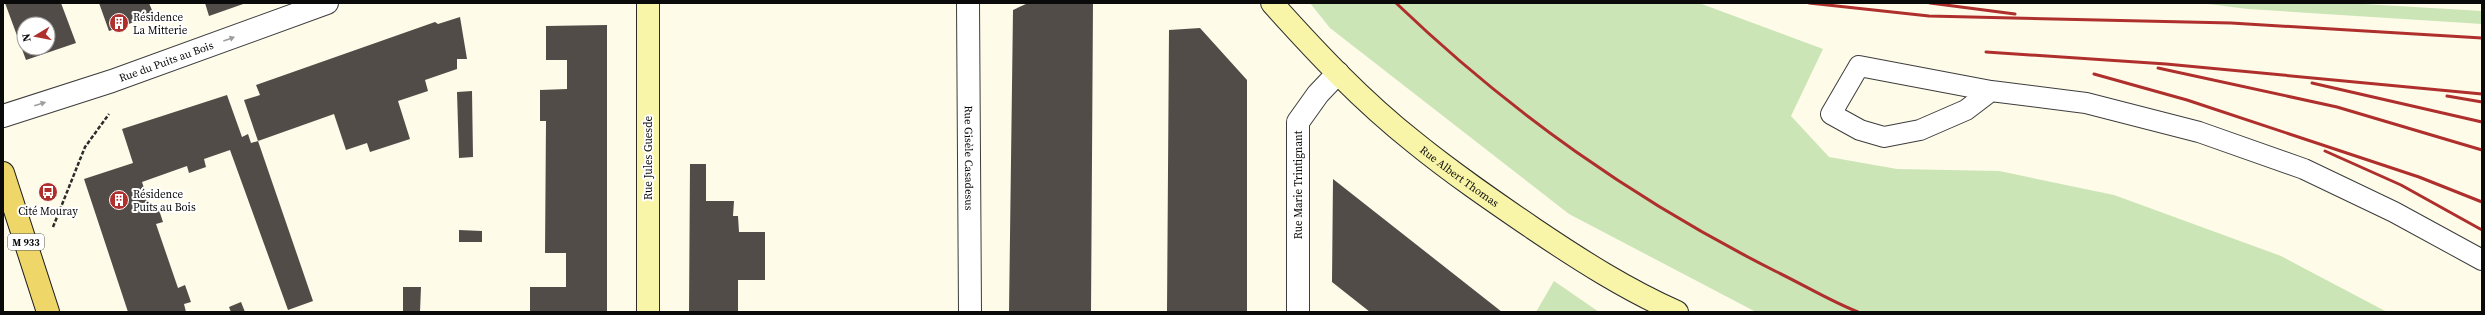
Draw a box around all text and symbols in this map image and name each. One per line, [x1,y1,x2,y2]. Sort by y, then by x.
place label: Résidence La Mitterie [133,10,188,38]
building icon: Résidence La Mitterie [108,12,130,34]
north arrow [16,16,56,56]
text: N [19,32,35,43]
one-way arrow [223,35,235,41]
street label: Rue du Puits au Bois [117,37,216,85]
one-way arrow [34,101,46,107]
street label: Rue Gisèle Casadesus [961,105,977,211]
street label: Rue Jules Guesde [641,116,656,200]
street label: Rue Marie Trintignant [1291,130,1306,239]
street label: Rue Albert Thomas [1417,142,1502,210]
bus stop icon: Cité Mouray [37,181,59,203]
place label: Résidence Puits au Bois [133,187,196,215]
building icon: Résidence Puits au Bois [108,189,130,211]
place label: Cité Mouray [18,204,78,219]
road number: M 933 [8,234,44,250]

